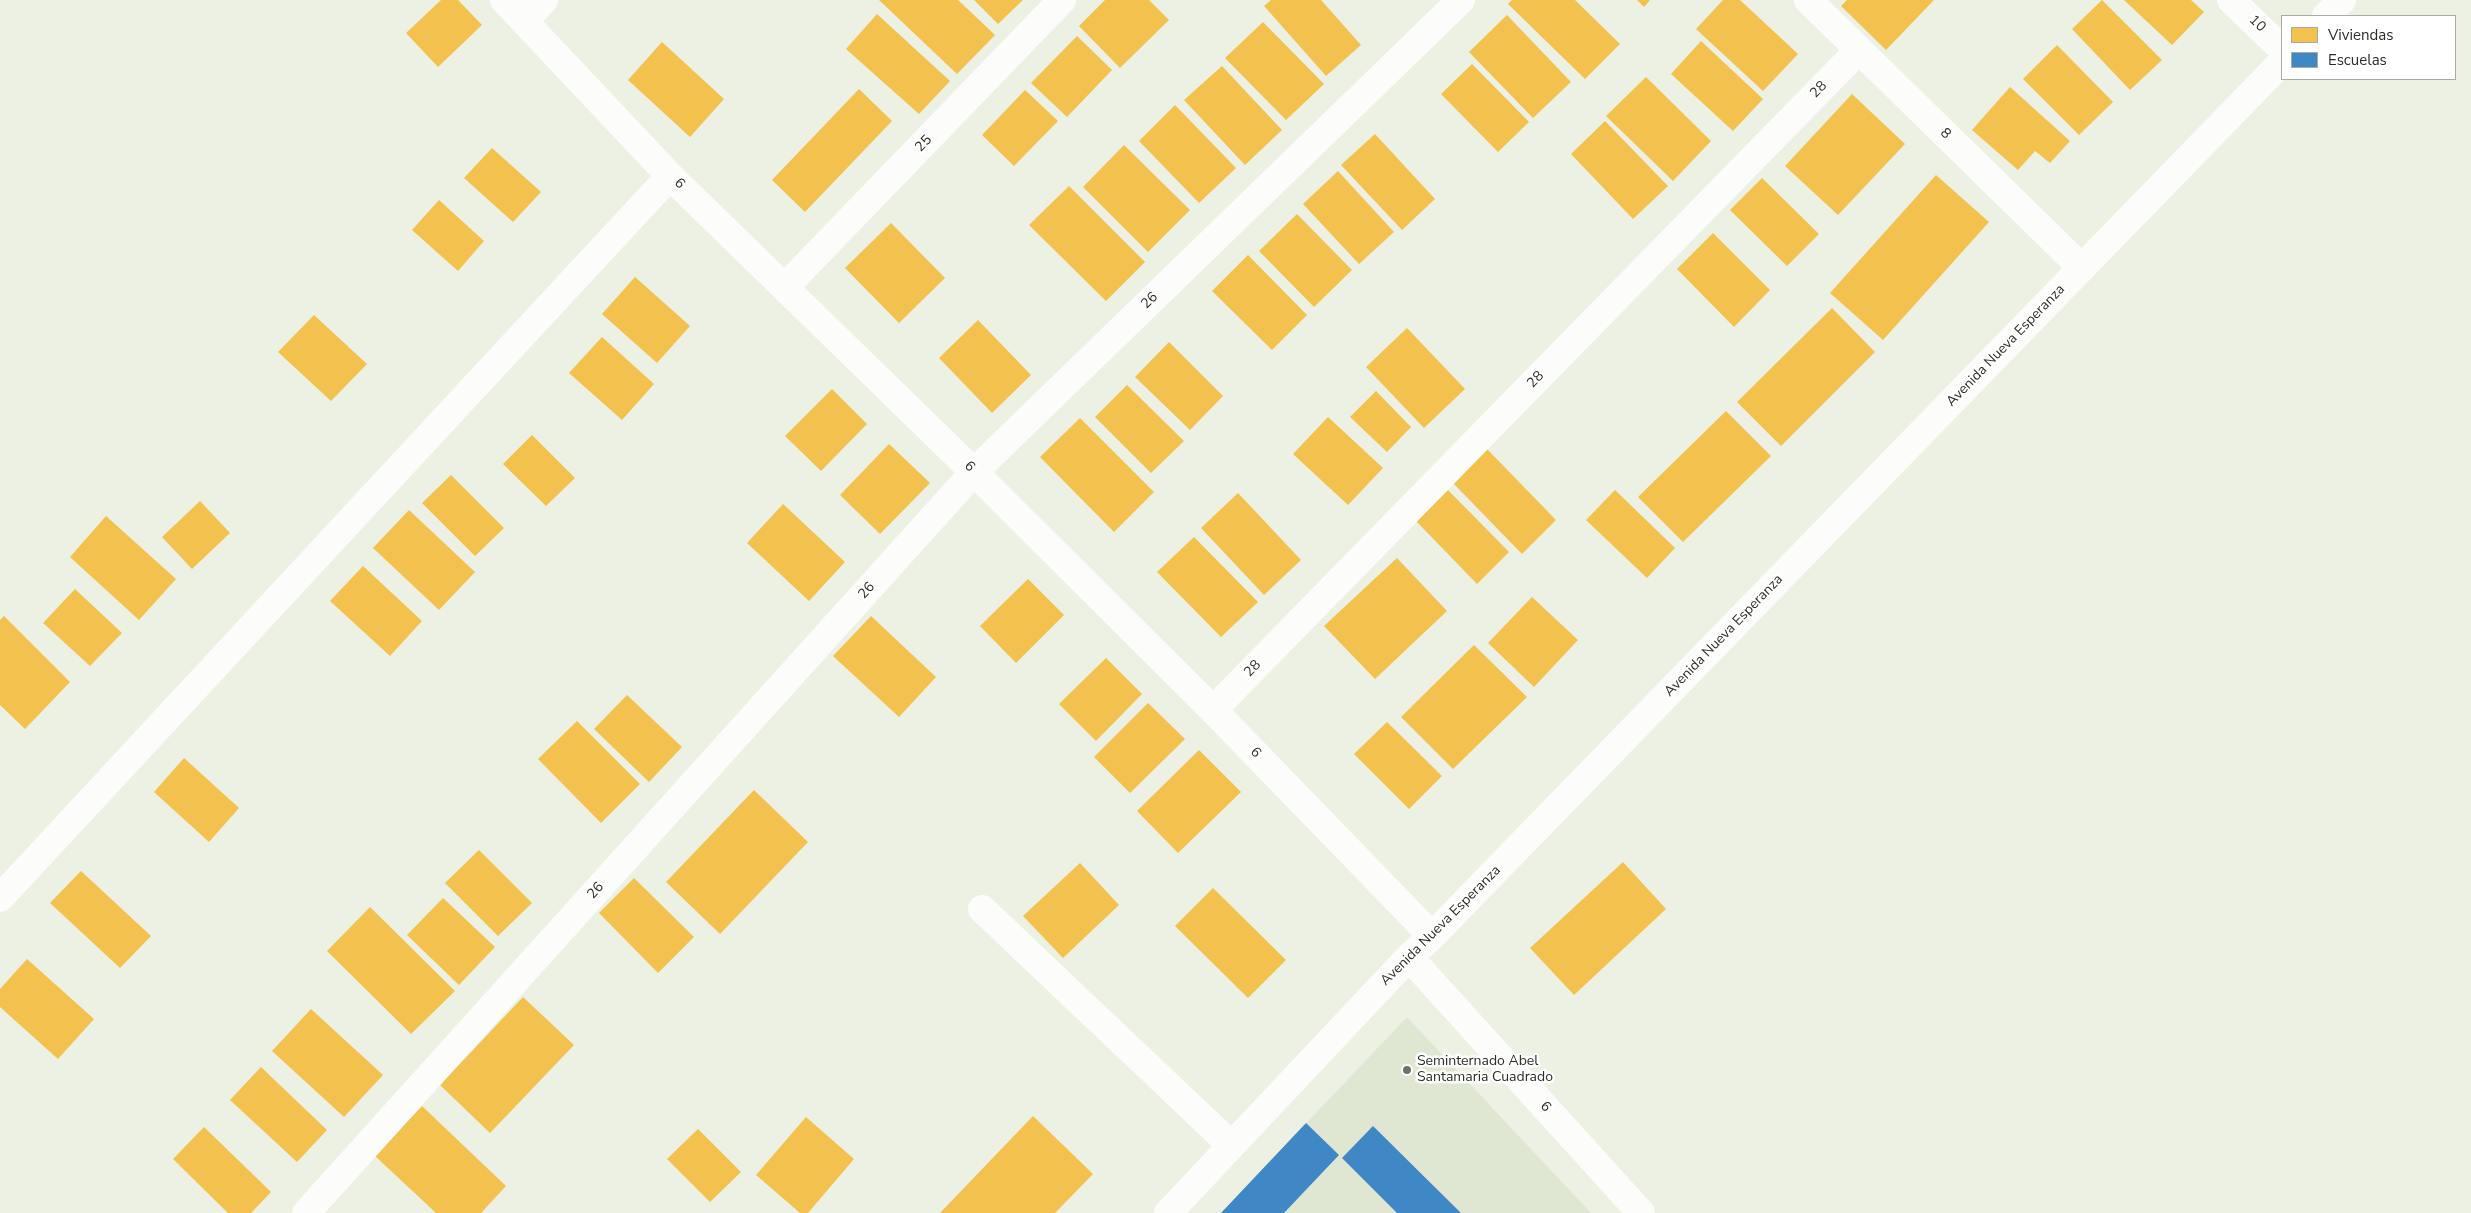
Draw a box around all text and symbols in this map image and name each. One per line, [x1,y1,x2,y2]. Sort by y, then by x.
street label: 10 [2245,12,2269,36]
legend [2281,15,2456,80]
text: Viviendas [2328,25,2393,45]
text: Escuelas [2328,50,2387,70]
street label: 28 [1807,78,1831,102]
street label: 8 [1936,125,1954,143]
street label: 25 [912,132,936,156]
street label: 6 [670,175,688,193]
street label: Avenida Nueva Esperanza [1943,282,2069,410]
street label: 26 [1138,289,1162,313]
street label: 28 [1524,368,1548,392]
street label: 6 [960,458,978,476]
street label: Avenida Nueva Esperanza [1661,572,1787,700]
street label: 26 [855,579,879,603]
street label: 28 [1241,657,1265,681]
street label: 6 [1246,744,1264,762]
street label: Avenida Nueva Esperanza [1377,862,1505,990]
street label: 26 [584,879,608,903]
place label: Seminternado Abel Santamaria Cuadrado [1417,1054,1553,1086]
marker: Seminternado Abel Santamaria Cuadrado [1401,1064,1413,1076]
street label: 6 [1536,1098,1554,1116]

